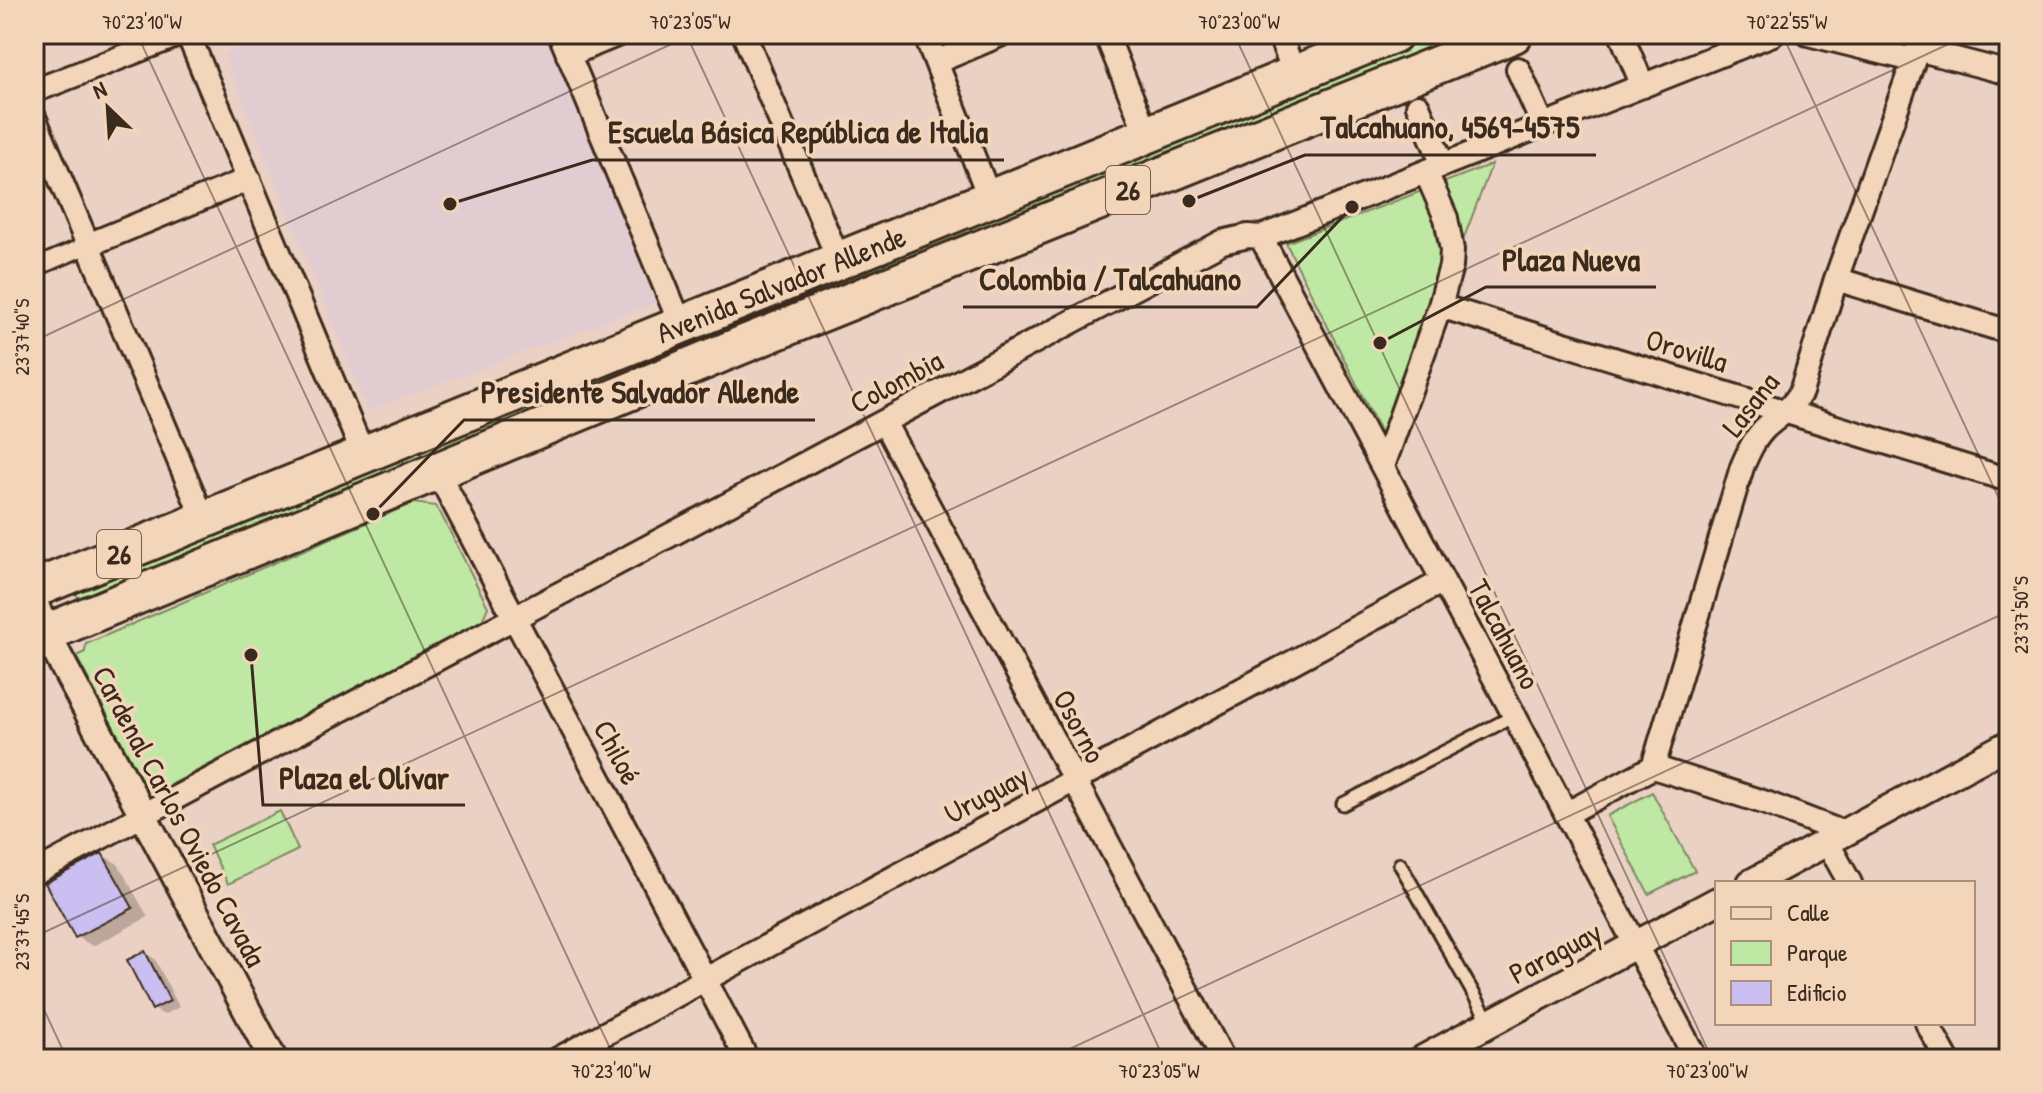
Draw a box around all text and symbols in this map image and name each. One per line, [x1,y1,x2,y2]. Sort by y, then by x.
text: 70°23'10"W [102,8,183,35]
text: 70°23'05"W [650,8,731,35]
text: 70°23'00"W [1198,8,1280,35]
text: 70°22'55"W [1747,8,1828,35]
north arrow [68,68,148,148]
text: N [88,74,111,106]
callout: Talcahuano, 4569-4575 [1305,99,1596,155]
callout: Escuela Básica República de Italia [592,104,1004,160]
text: Talcahuano, 4569-4575 [1320,105,1580,148]
text: Escuela Básica República de Italia [608,110,989,154]
road number: 26 [1106,166,1150,214]
street label: Avenida Salvador Allende [650,216,912,352]
callout: Plaza Nueva [1486,231,1656,287]
text: Plaza Nueva [1502,238,1640,281]
callout: Colombia / Talcahuano [963,251,1257,307]
text: Colombia / Talcahuano [979,257,1241,300]
text: 23°37'40"S [8,299,35,375]
street label: Orovilla [1641,319,1733,381]
street label: Colombia [843,340,950,422]
street label: Lasana [1712,363,1788,445]
callout: Presidente Salvador Allende [464,364,815,420]
text: Presidente Salvador Allende [481,370,800,413]
road number: 26 [97,530,141,578]
street label: Talcahuano [1459,572,1551,696]
text: 23°37'50"S [2007,576,2034,654]
street label: Cardenal Carlos Oviedo Cavada [84,659,276,974]
street label: Osorno [1044,682,1116,770]
street label: Chiloé [584,713,652,791]
callout: Plaza el Olívar [263,749,465,805]
street label: Uruguay [937,755,1035,833]
text: Plaza el Olívar [279,756,450,799]
legend [1715,881,1975,1025]
text: 23°37'45"S [8,894,35,970]
text: Calle [1787,896,1830,928]
street label: Paraguay [1502,911,1608,993]
text: Parque [1787,936,1848,968]
text: Edificio [1787,976,1847,1008]
text: 70°23'10"W [571,1057,652,1084]
text: 70°23'05"W [1119,1057,1200,1084]
text: 70°23'00"W [1666,1057,1748,1084]

